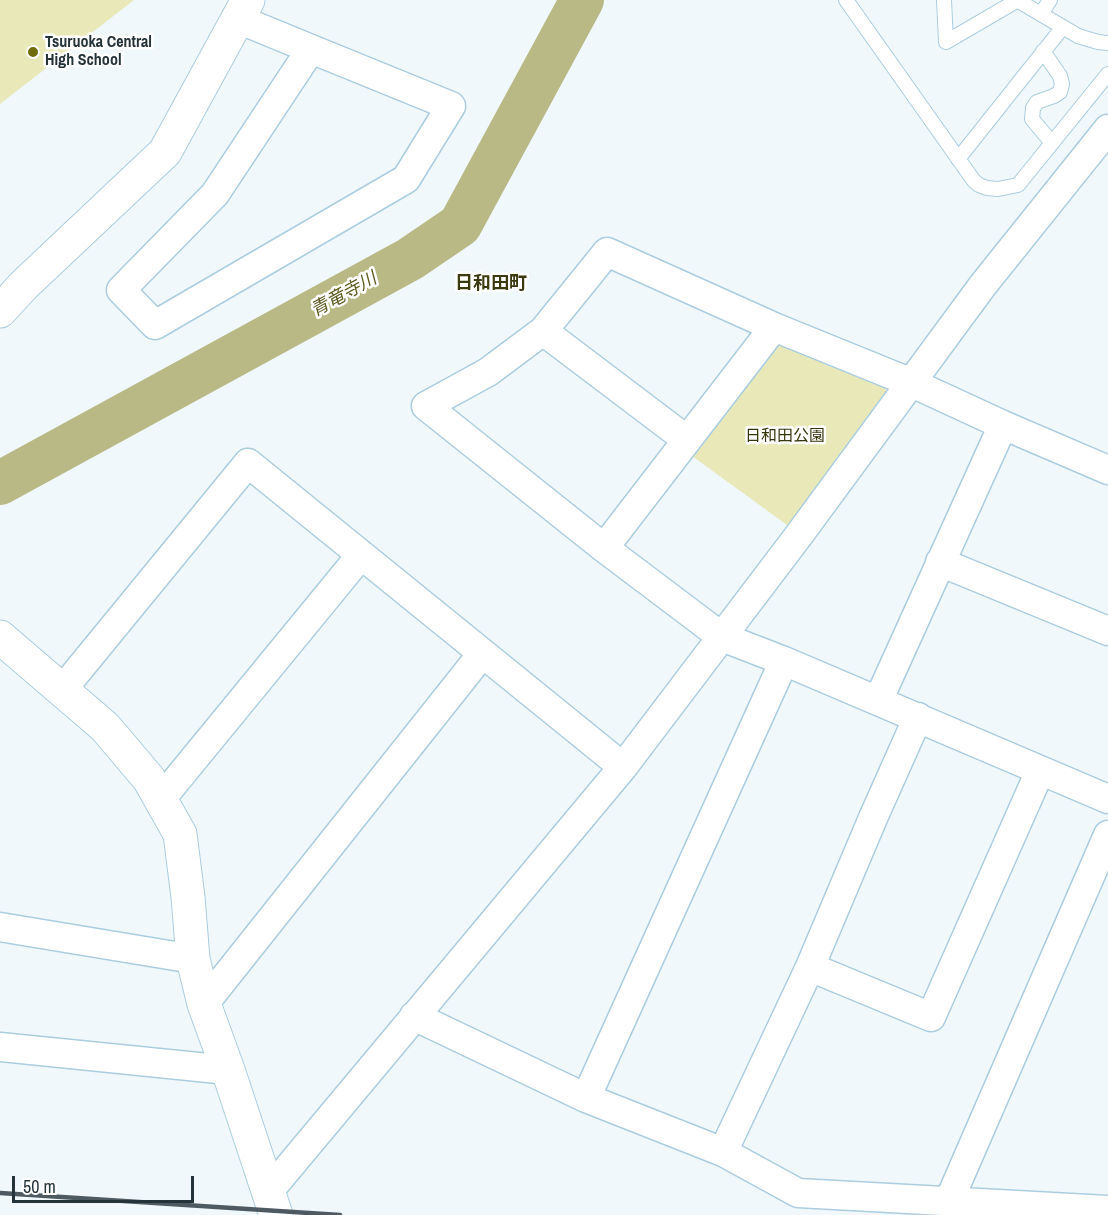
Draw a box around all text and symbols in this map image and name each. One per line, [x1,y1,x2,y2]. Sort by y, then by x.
place label: Tsuruoka Central High School [45,33,152,71]
marker: Tsuruoka Central High School [26,45,40,59]
water label: 青竜寺川 [307,268,381,322]
district label: 日和田町 [455,273,527,295]
park label: 日和田公園 [745,427,825,447]
scale bar [15,1164,196,1202]
text: 50 m [23,1174,56,1199]

